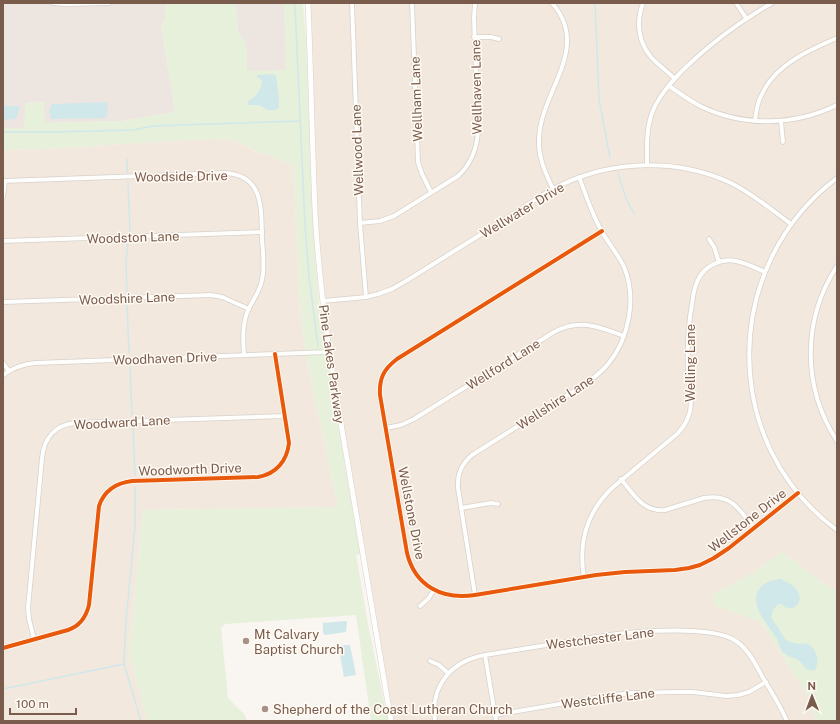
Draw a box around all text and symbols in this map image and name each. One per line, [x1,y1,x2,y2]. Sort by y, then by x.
street label: Wellhaven Lane [468,39,485,135]
street label: Wellham Lane [408,56,425,142]
street label: Wellwood Lane [348,104,367,196]
street label: Woodside Drive [134,168,228,185]
street label: Wellwater Drive [478,180,567,241]
street label: Woodston Lane [86,228,180,247]
street label: Woodshire Lane [79,289,175,308]
street label: Pine Lakes Parkway [316,304,347,424]
street label: Welling Lane [683,324,698,402]
street label: Wellford Lane [464,336,543,393]
street label: Woodhaven Drive [113,349,217,368]
street label: Wellshire Lane [514,372,597,433]
street label: Woodward Lane [73,412,171,433]
street label: Woodworth Drive [138,460,242,479]
street label: Wellstone Drive [395,465,428,561]
street label: Wellstone Drive [706,485,789,555]
street label: Westchester Lane [545,624,655,653]
place label: Mt Calvary Baptist Church [254,627,344,657]
marker: Mt Calvary Baptist Church [241,636,251,646]
north arrow [792,676,832,716]
text: N [807,680,816,692]
street label: Westcliffe Lane [560,685,656,712]
scale bar [10,690,76,716]
text: 100 m [16,697,49,711]
place label: Shepherd of the Coast Lutheran Church [273,702,512,717]
marker: Shepherd of the Coast Lutheran Church [260,704,270,714]

